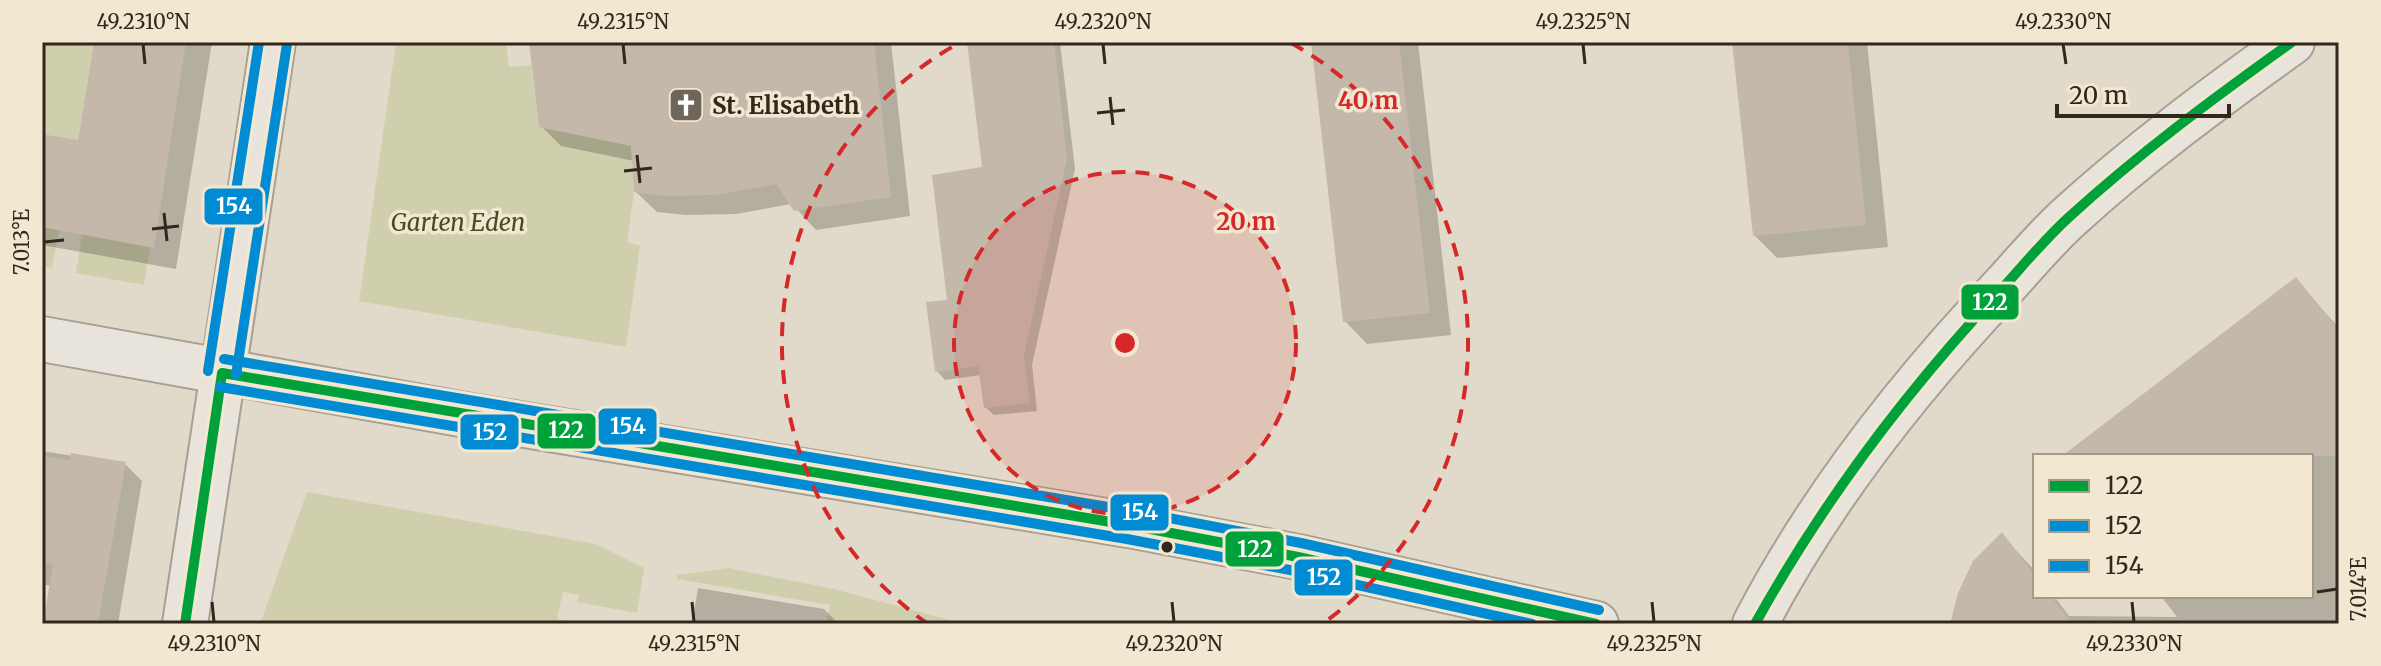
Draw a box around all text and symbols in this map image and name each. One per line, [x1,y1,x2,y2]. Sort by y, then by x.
text: 49.2310°N [96,9,190,34]
text: 49.2315°N [577,9,669,34]
text: 49.2320°N [1055,9,1152,34]
text: 49.2325°N [1536,9,1631,34]
text: 49.2330°N [2015,9,2112,34]
scale bar [2057,68,2229,118]
text: 20 m [2069,80,2128,111]
text: 40 m [1338,85,1398,116]
church icon: St. Elisabeth [667,86,705,124]
place label: St. Elisabeth [712,90,860,121]
line badge: 154 [203,187,264,226]
text: 154 [216,192,252,220]
text: 20 m [1216,206,1276,237]
park label: Garten Eden [391,207,525,238]
text: 7.013°E [9,209,34,275]
line badge: 122 [1960,283,2020,321]
text: 122 [1972,288,2008,316]
centre of rings [1111,329,1139,357]
line badge: 154 [597,407,658,446]
line badge: 122 [536,412,597,450]
text: 154 [610,412,646,440]
line badge: 152 [459,413,520,451]
text: 122 [548,416,584,444]
text: 152 [473,418,507,446]
legend [2033,454,2313,598]
text: 122 [2105,470,2144,501]
line badge: 154 [1109,493,1170,532]
text: 154 [1122,498,1158,526]
text: 152 [2105,510,2142,541]
line badge: 122 [1224,530,1285,568]
text: 122 [1237,535,1273,563]
unlabelled marker [1159,539,1175,555]
text: 154 [2105,550,2144,581]
text: 7.014°E [2346,556,2371,621]
line badge: 152 [1293,558,1354,597]
text: 152 [1307,563,1341,591]
text: 49.2310°N [167,631,261,656]
text: 49.2315°N [648,631,740,656]
text: 49.2320°N [1126,631,1223,656]
text: 49.2325°N [1607,631,1702,656]
text: 49.2330°N [2086,631,2183,656]

